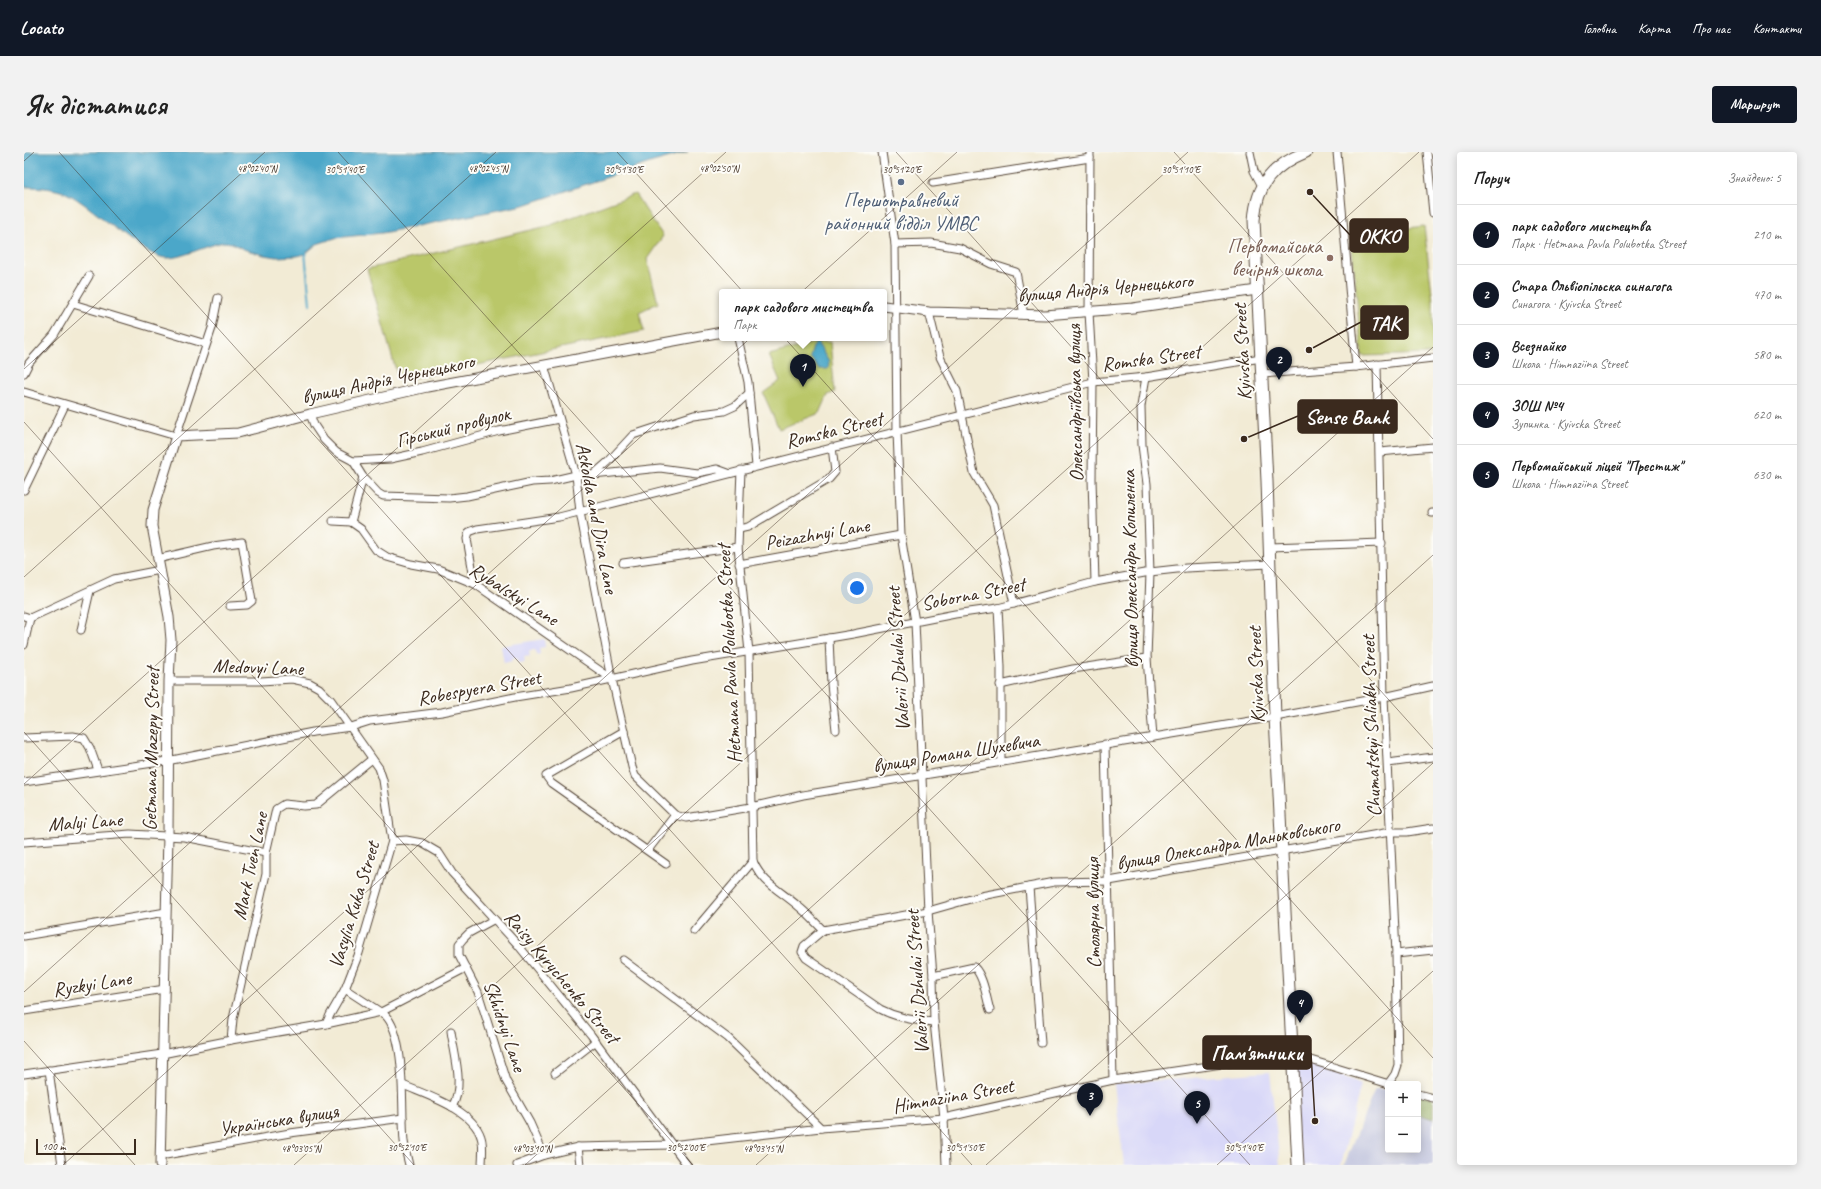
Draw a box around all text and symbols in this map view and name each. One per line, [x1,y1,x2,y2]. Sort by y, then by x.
text: Locato [20,16,63,40]
text: Головна [1583,20,1616,37]
text: Карта [1638,20,1670,37]
text: Про нас [1692,20,1731,37]
text: Контакти [1753,20,1801,37]
button: Маршрут [1712,86,1797,123]
text: Як дістатися [24,87,167,122]
text: 48°02'40"N [237,162,279,175]
text: 48°02'45"N [468,162,510,175]
text: 48°02'50"N [699,162,741,175]
text: 30°51'40"E [326,163,366,176]
text: 30°51'30"E [605,163,645,176]
text: 30°51'20"E [883,163,923,176]
text: 30°51'10"E [1162,163,1202,176]
text: Поруч [1473,168,1509,189]
text: Знайдено: 5 [1727,170,1781,186]
marker: Першотравневий районний відділ УМВС [896,177,906,187]
place label: Першотравневий районний відділ УМВС [825,188,980,236]
text: парк садового мистецтва [1511,217,1651,236]
callout: OKKO [1350,219,1408,252]
text: OKKO [1358,223,1403,249]
text: 1 [1483,227,1489,243]
text: 210 m [1753,227,1781,243]
place label: Первомайська вечірня школа [1228,234,1324,282]
text: Парк · Hetmana Pavla Polubotka Street [1511,236,1685,252]
marker: Первомайська вечірня школа [1325,253,1335,263]
street label: вулиця Андрія Чернецького [1016,268,1195,308]
text: Стара Ольвіопільска синагога [1511,277,1672,296]
text: 2 [1483,287,1489,303]
text: 470 m [1753,287,1781,303]
popup [719,289,887,341]
text: Синагога · Kyivska Street [1511,296,1621,312]
text: парк садового мистецтва [733,298,873,317]
street label: Kyivska Street [1227,301,1257,401]
callout: ТАК [1361,306,1408,339]
text: ТАК [1370,310,1404,336]
text: Парк [733,317,756,333]
street label: Олександріївська вулиця [1061,323,1089,482]
text: Всезнайко [1511,337,1566,356]
street label: Romska Street [1100,338,1205,377]
pin: 2 [1266,347,1292,380]
text: 3 [1483,347,1489,363]
text: 580 m [1753,347,1781,363]
street label: вулиця Андрія Чернецького [300,348,478,409]
pin: 1 [790,354,816,387]
text: Школа · Himnaziina Street [1511,356,1628,372]
text: ЗОШ №4 [1511,397,1563,416]
street label: Гірський провулок [394,400,514,453]
callout: Sense Bank [1298,400,1397,433]
text: Sense Bank [1305,404,1391,430]
street label: Romska Street [783,405,888,454]
text: 4 [1483,407,1489,423]
text: 620 m [1753,407,1781,423]
text: Зупинка · Kyivska Street [1511,416,1620,432]
street label: Askolda and Dira Lane [570,441,624,597]
text: Первомайський ліцей "Престиж" [1511,457,1682,476]
text: 5 [1483,467,1489,483]
text: 630 m [1753,467,1781,483]
street label: вулиця Олександра Копиленка [1116,469,1144,668]
text: Школа · Himnaziina Street [1511,476,1628,492]
street label: Peizazhnyi Lane [763,512,873,555]
street label: Hetmana Pavla Polubotka Street [711,540,747,764]
street label: Rybalskyi Lane [465,557,564,632]
street label: Soborna Street [919,571,1030,616]
your location [847,578,867,598]
street label: Valerii Dzhulai Street [880,584,916,732]
street label: Kyivska Street [1242,624,1270,724]
street label: Chumatskyi Shliakh Street [1355,632,1387,817]
street label: Medovyi Lane [212,653,305,681]
street label: Getmana Mazepy Street [137,663,165,831]
street label: Robespyera Street [416,664,545,711]
street label: вулиця Романа Шухевича [871,727,1042,779]
street label: Malyi Lane [47,807,124,837]
street label: Mark Tven Lane [226,809,274,922]
street label: вулиця Олександра Маньковського [1114,812,1342,876]
street label: Vasylia Kuka Street [323,836,386,971]
street label: Столярна вулиця [1079,855,1106,969]
street label: Raisy Kyrychenko Street [499,905,627,1051]
street label: Valerii Dzhulai Street [899,907,935,1055]
street label: Ryzkyi Lane [51,965,134,1003]
street label: Skhidnyi Lane [478,977,533,1076]
pin: 4 [1287,990,1313,1023]
callout: Пам'ятники [1203,1036,1311,1069]
text: Пам'ятники [1211,1040,1304,1066]
street label: Himnaziina Street [891,1073,1018,1119]
map controls [1385,1081,1421,1153]
button: + [1385,1081,1421,1117]
pin: 3 [1077,1083,1103,1116]
pin: 5 [1184,1091,1210,1124]
street label: Українська вулиця [218,1098,341,1142]
button: − [1385,1117,1421,1153]
scale bar [36,1137,136,1156]
text: 100 m [42,1139,66,1153]
text: 30°52'10"E [388,1141,428,1154]
text: 30°52'00"E [667,1141,707,1154]
text: 30°51'50"E [946,1141,986,1154]
text: 30°51'40"E [1225,1141,1265,1154]
text: 48°03'05"N [281,1142,323,1155]
text: 48°03'10"N [512,1142,554,1155]
text: 48°03'15"N [743,1142,785,1155]

